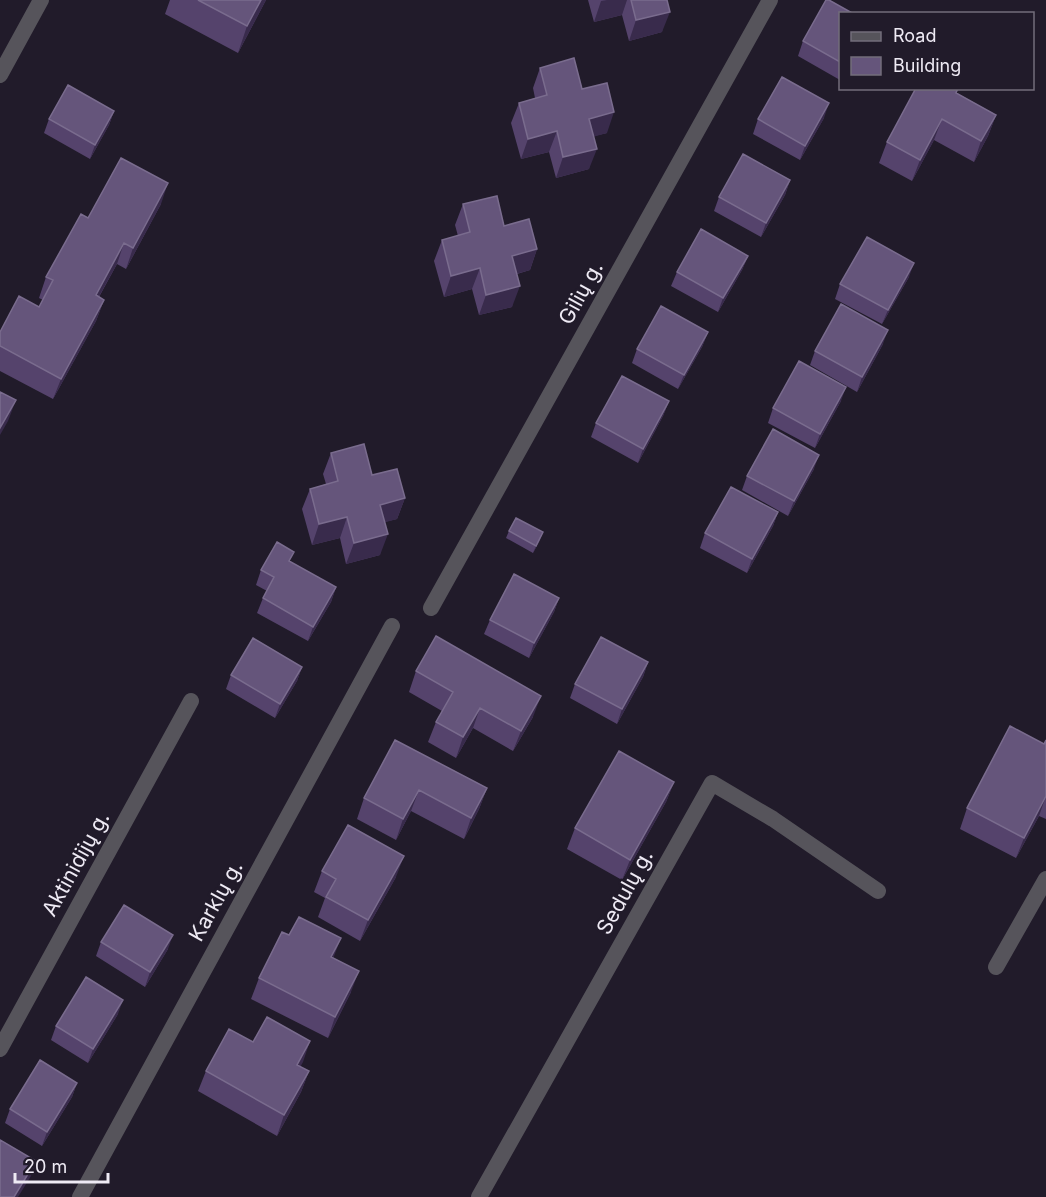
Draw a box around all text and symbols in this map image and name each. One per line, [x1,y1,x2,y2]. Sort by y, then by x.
legend [839,12,1034,90]
text: Road [893,25,936,46]
text: Building [893,55,961,76]
street label: Gilių g. [553,257,608,329]
street label: Aktinidijų g. [37,807,115,920]
street label: Sedulų g. [591,845,658,939]
street label: Karklų g. [183,856,248,945]
scale bar [15,1146,108,1184]
text: 20 m [24,1156,67,1177]

